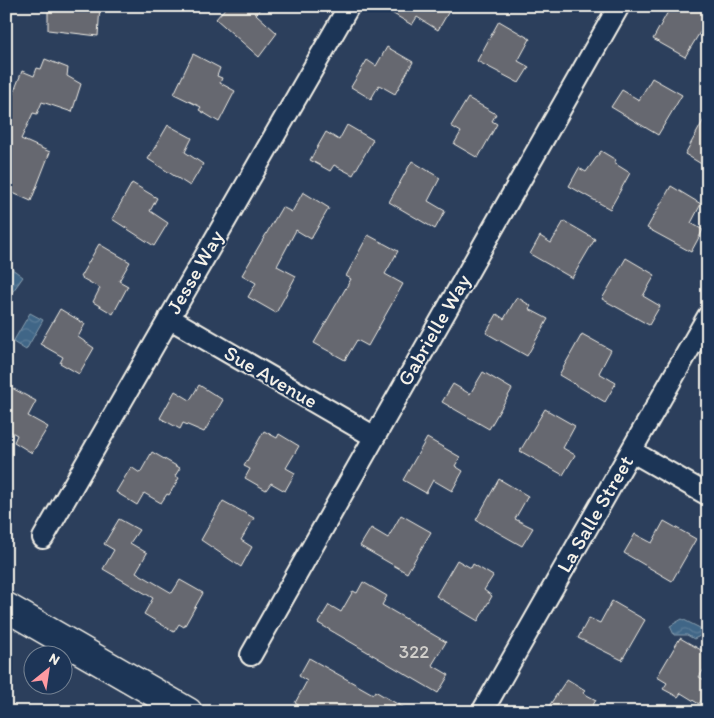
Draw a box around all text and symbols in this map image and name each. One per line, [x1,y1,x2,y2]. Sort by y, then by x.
street label: Jesse Way [161,225,229,318]
street label: Gabrielle Way [392,269,476,390]
street label: Sue Avenue [220,340,323,413]
street label: La Salle Street [551,451,638,577]
house number: 322 [399,640,429,663]
north arrow [22,646,72,696]
text: N [46,649,63,669]

